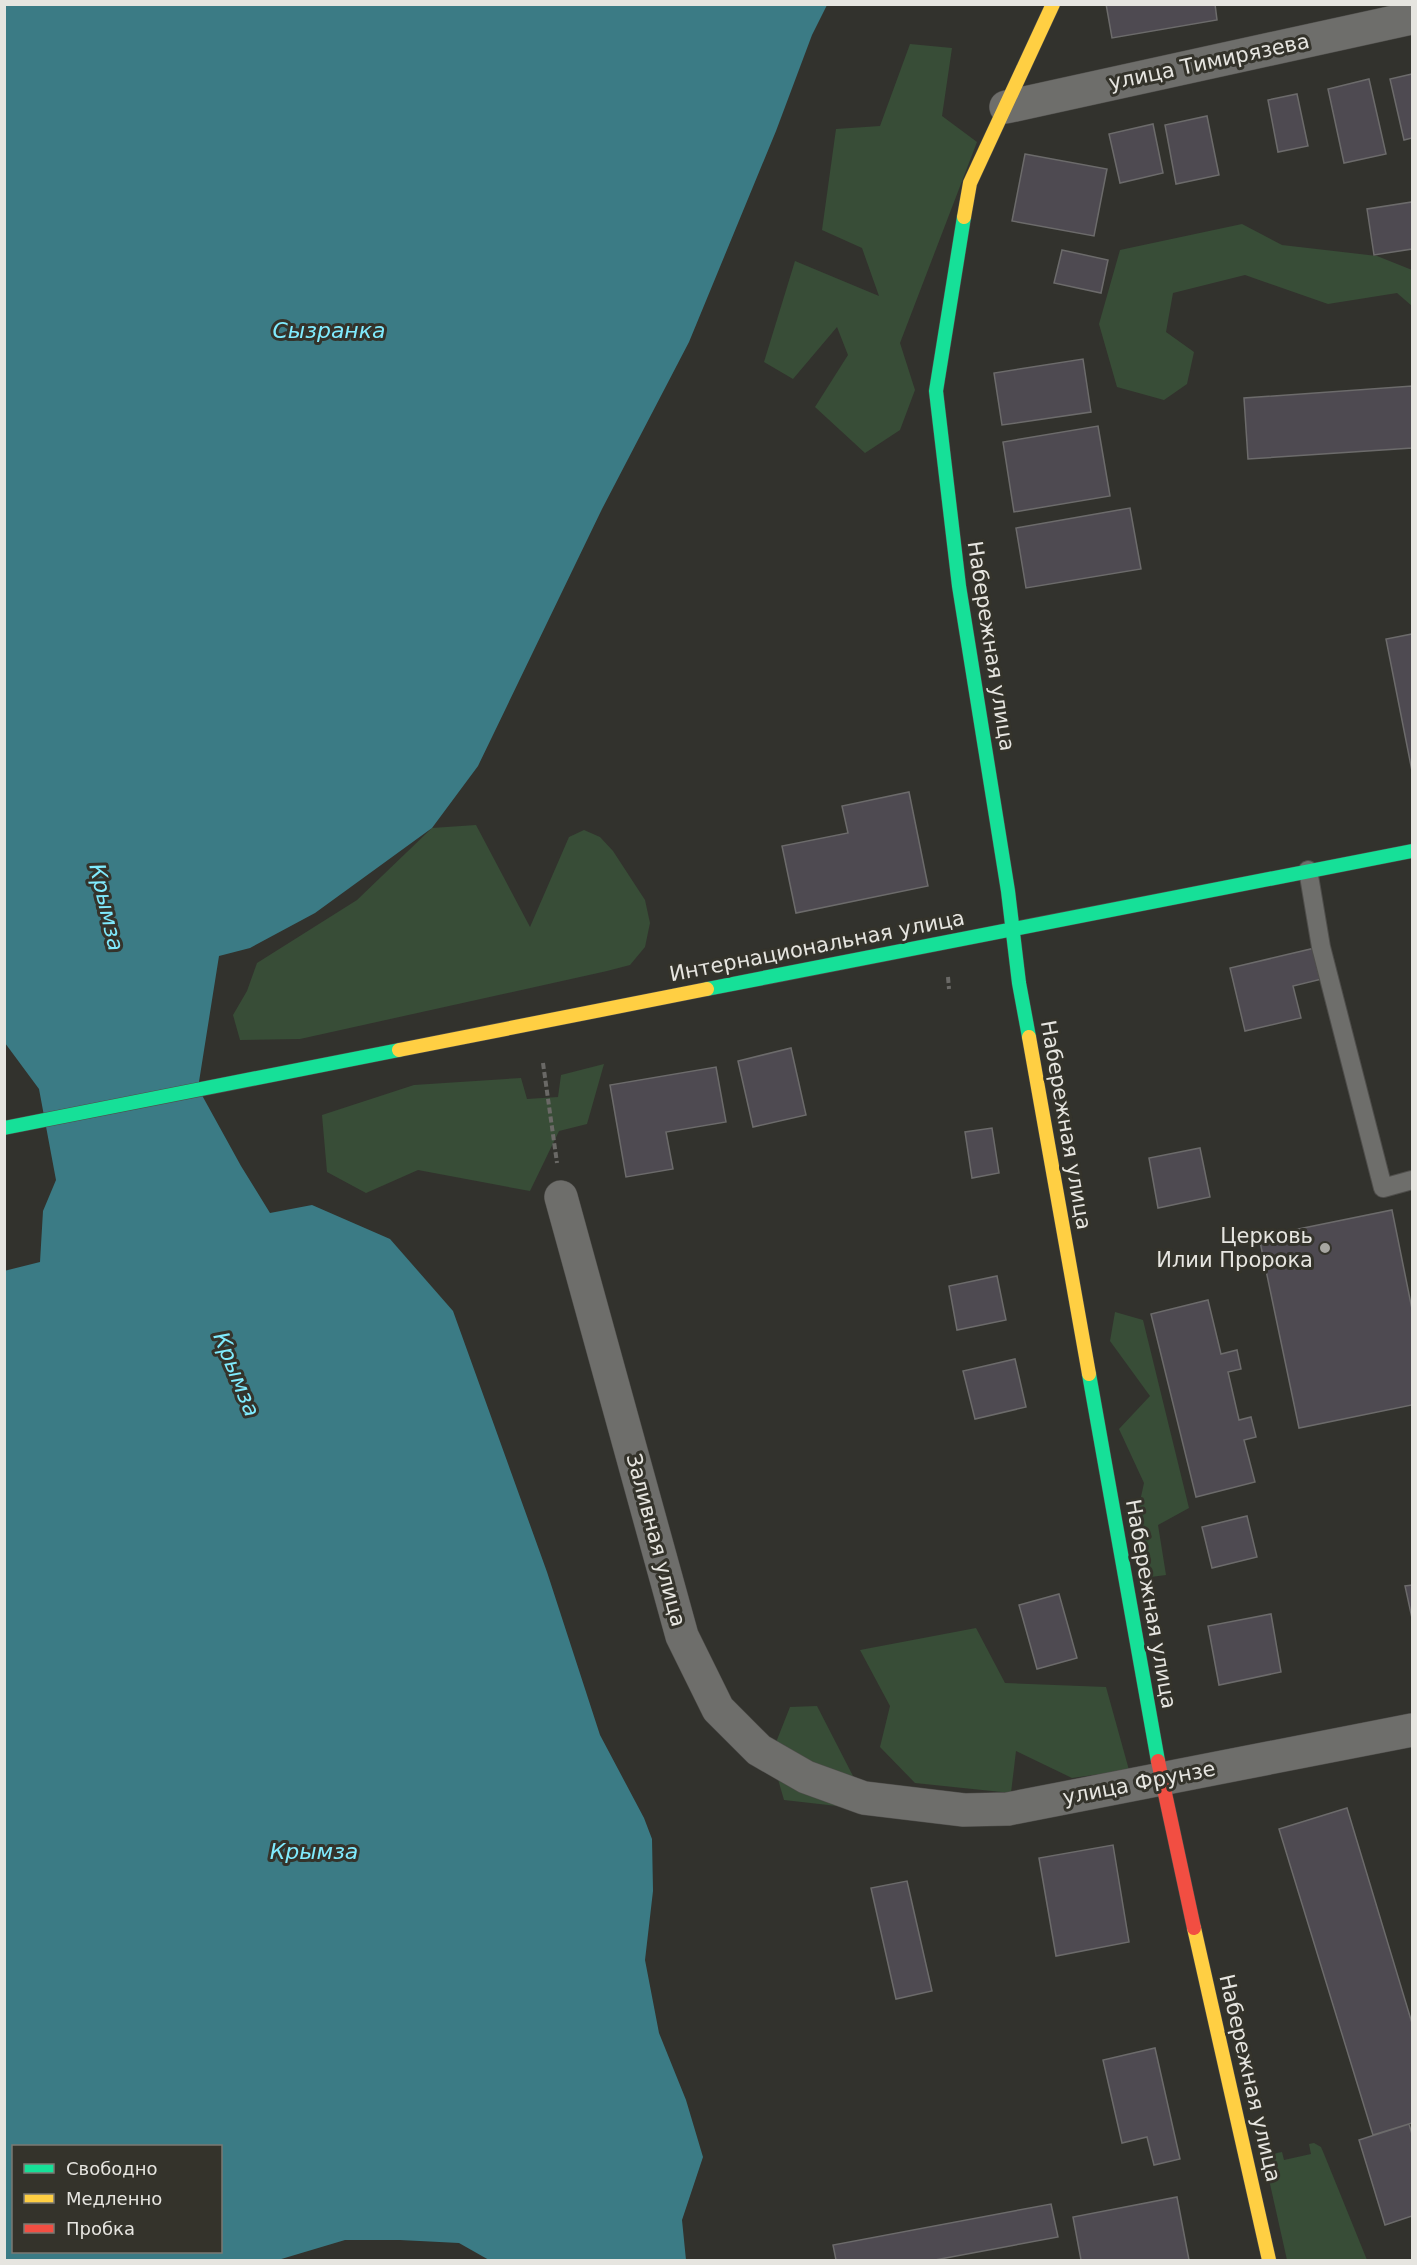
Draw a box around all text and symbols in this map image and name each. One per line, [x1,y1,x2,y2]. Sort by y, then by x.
street label: улица Тимирязева [1106,29,1312,95]
water label: Сызранка [272,318,386,343]
street label: Набережная улица [963,539,1019,753]
water label: Крымза [84,861,129,953]
street label: Интернациональная улица [667,906,967,986]
street label: Набережная улица [1036,1018,1096,1232]
place label: Церковь Илии Пророка [1156,1224,1313,1272]
marker: Церковь Илии Пророка [1318,1241,1332,1255]
water label: Крымза [208,1328,265,1420]
street label: Заливная улица [621,1451,691,1629]
street label: Набережная улица [1121,1497,1181,1711]
street label: улица Фрунзе [1061,1756,1217,1810]
water label: Крымза [270,1839,358,1864]
street label: Набережная улица [1214,1972,1286,2184]
legend [12,2145,222,2253]
text: Свободно [66,2158,158,2179]
text: Медленно [66,2188,162,2209]
text: Пробка [66,2218,135,2239]

